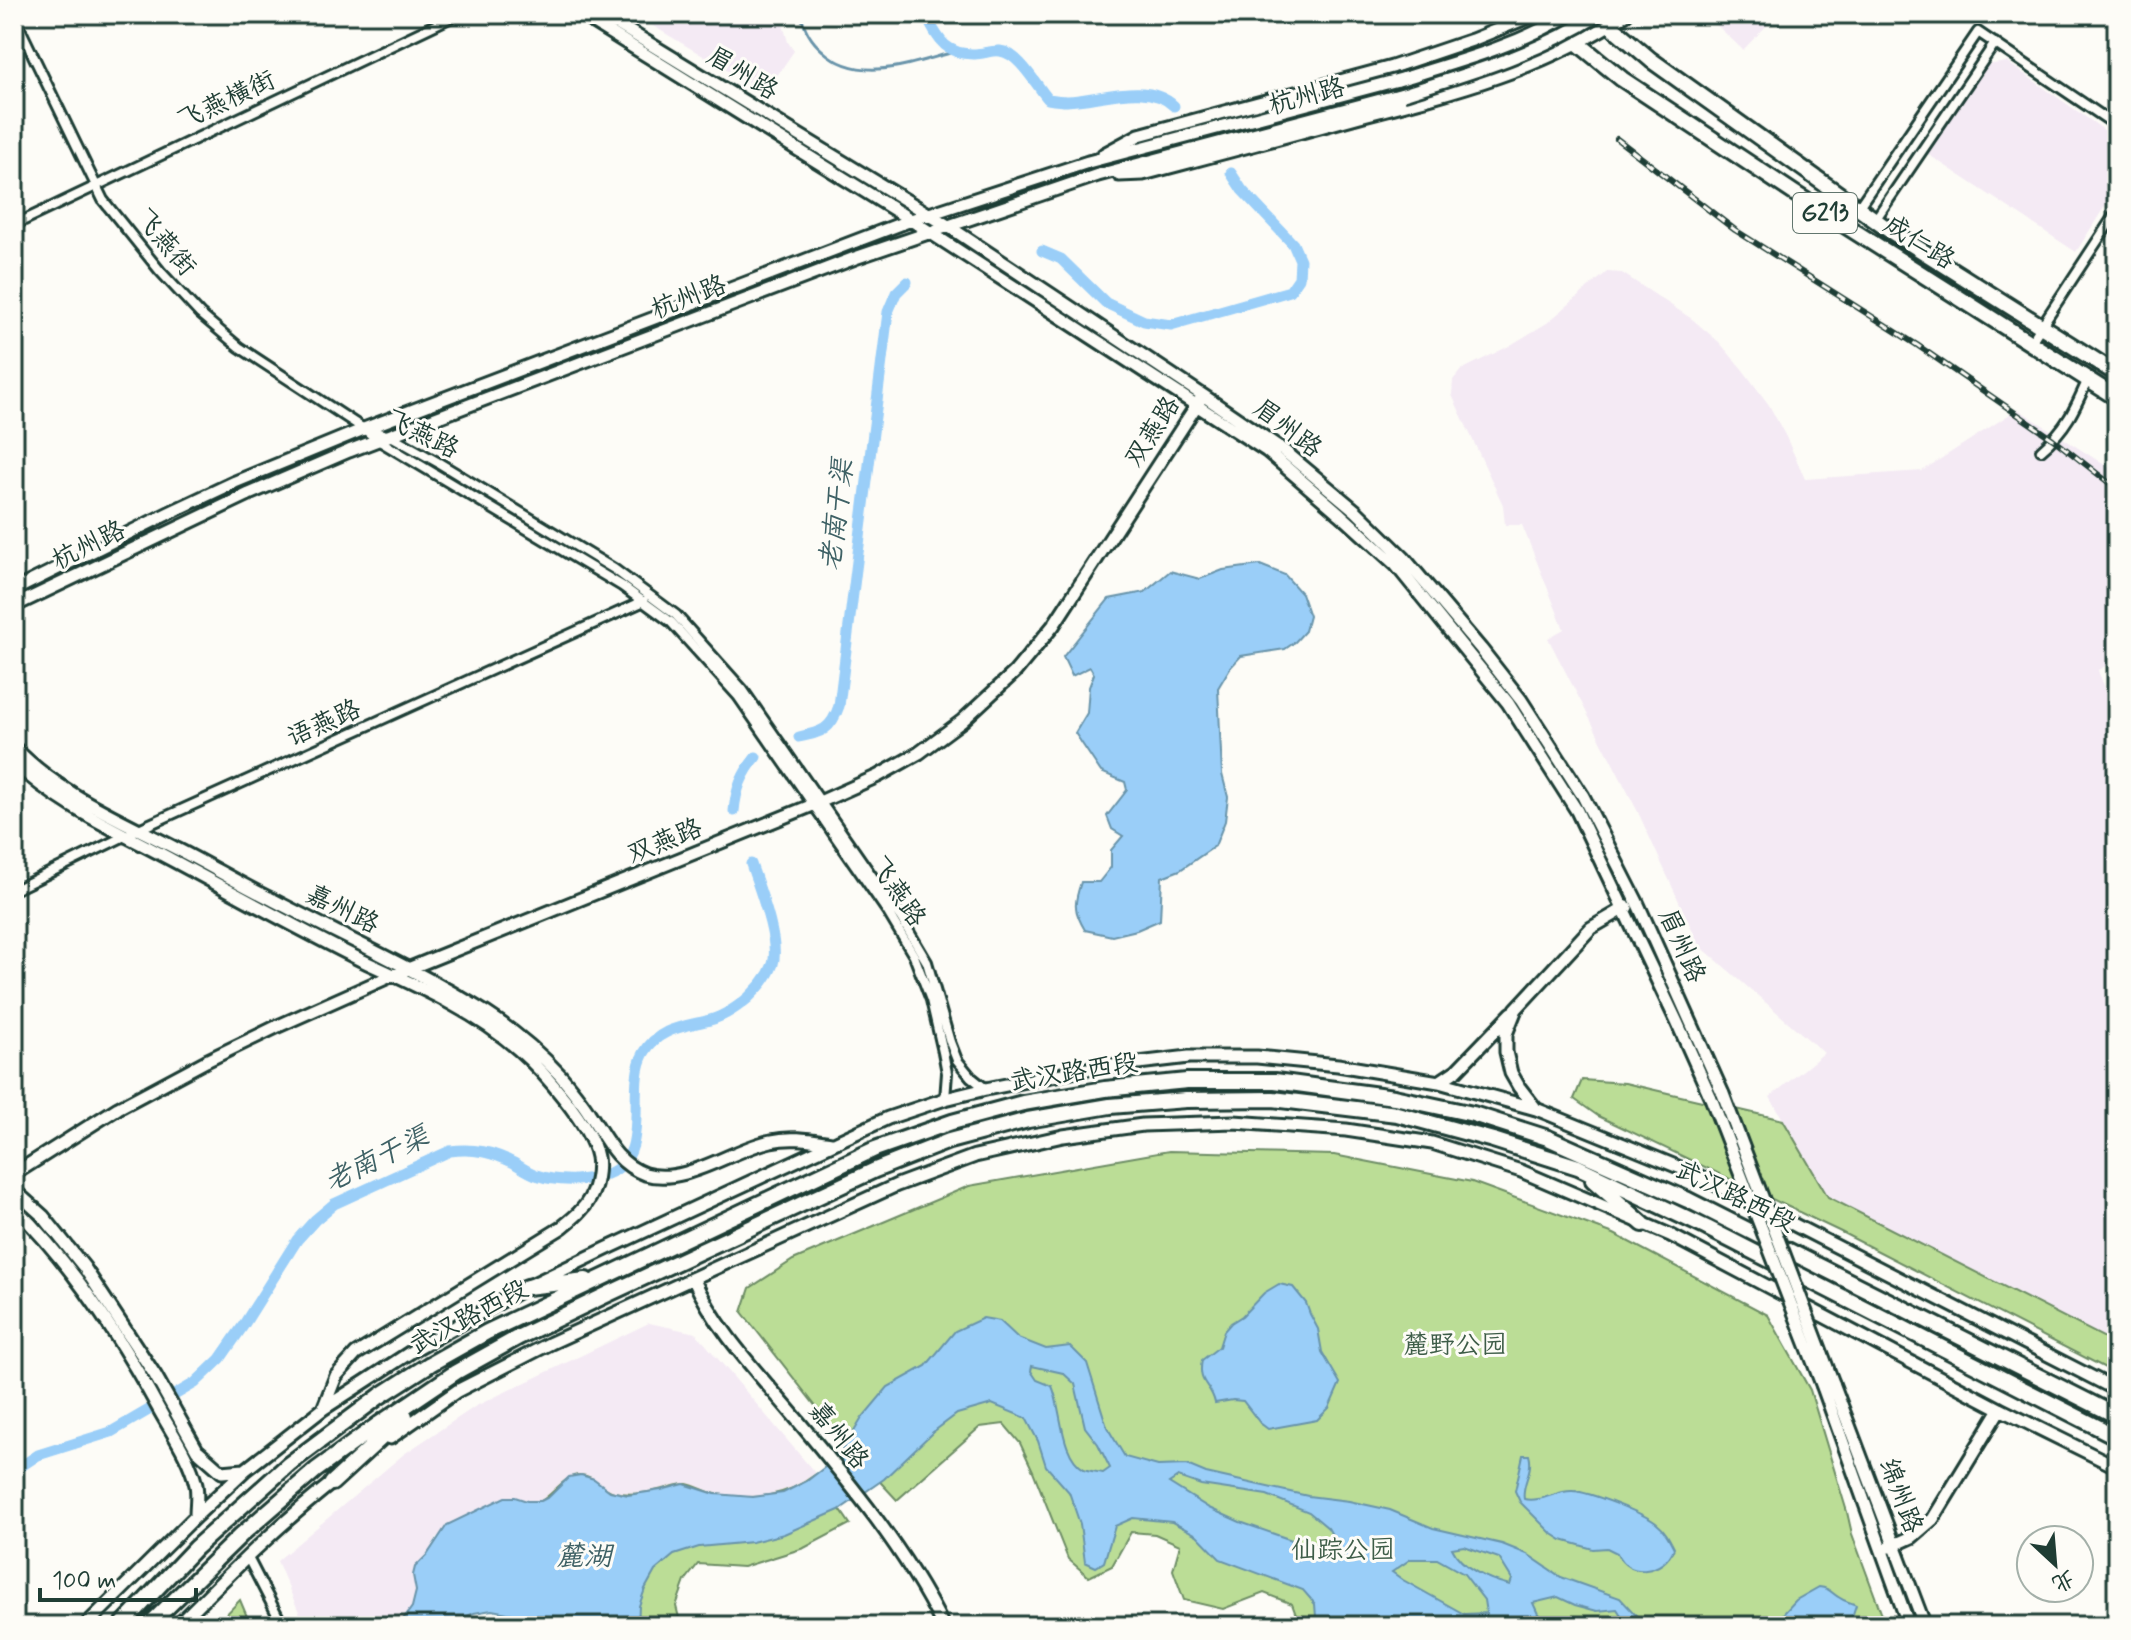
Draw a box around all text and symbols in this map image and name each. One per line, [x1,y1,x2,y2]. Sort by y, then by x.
street label: 眉州路 [700,39,784,109]
street label: 飞燕横街 [173,64,281,138]
street label: 杭州路 [1265,70,1349,124]
road number: G213 [1793,193,1857,233]
street label: 飞燕街 [127,202,203,284]
street label: 成仁路 [1877,208,1961,278]
street label: 杭州路 [646,268,732,328]
street label: 双燕路 [1117,390,1189,474]
street label: 眉州路 [1246,392,1328,466]
street label: 飞燕路 [379,403,465,467]
water label: 老南干渠 [813,455,863,573]
street label: 杭州路 [46,514,132,578]
street label: 语燕路 [281,693,367,755]
street label: 双燕路 [622,812,708,872]
street label: 飞燕路 [861,850,933,934]
street label: 嘉州路 [299,878,385,942]
street label: 眉州路 [1650,903,1712,989]
street label: 武汉路西段 [1007,1046,1141,1100]
water label: 老南干渠 [319,1118,437,1201]
street label: 武汉路西段 [1669,1153,1801,1241]
street label: 武汉路西段 [404,1272,534,1364]
park label: 麓野公园 [1403,1329,1507,1363]
street label: 嘉州路 [800,1395,876,1477]
street label: 绵州路 [1870,1453,1930,1539]
north arrow [2015,1524,2095,1604]
park label: 仙踪公园 [1291,1534,1395,1568]
water label: 麓湖 [556,1539,615,1576]
scale bar [40,1552,196,1602]
text: 北 [2047,1563,2079,1598]
text: 100 m [52,1566,116,1597]

